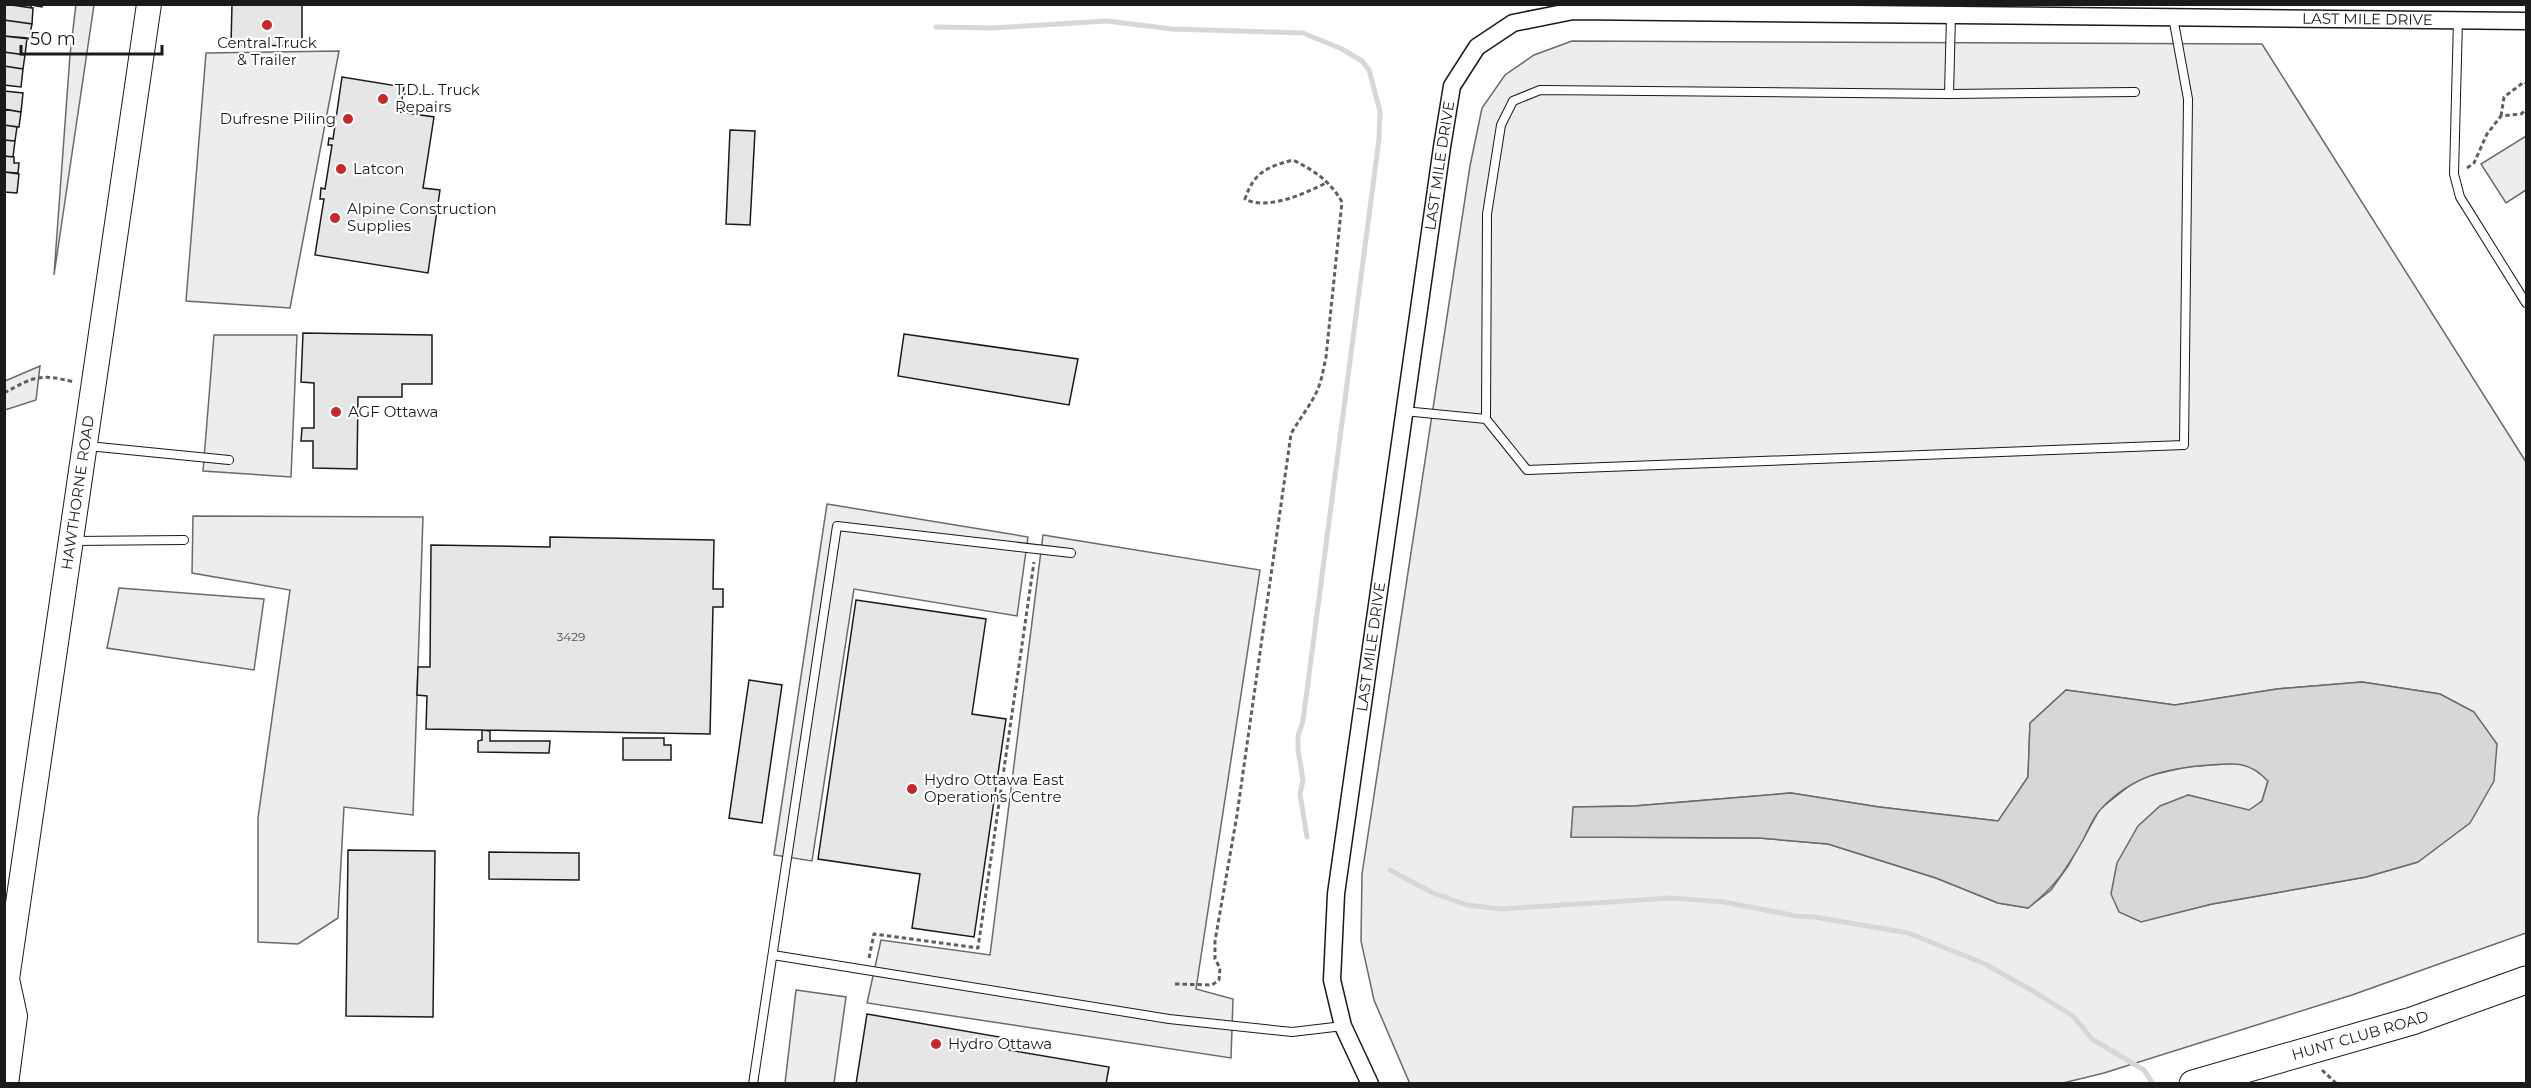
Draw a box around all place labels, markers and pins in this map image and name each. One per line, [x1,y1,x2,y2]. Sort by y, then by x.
marker: Central Truck & Trailer [260,18,274,32]
place label: Central Truck & Trailer [217,33,317,69]
place label: T.D.L. Truck Repairs [395,80,480,116]
marker: T.D.L. Truck Repairs [376,92,390,106]
place label: Dufresne Piling [220,109,336,128]
marker: Dufresne Piling [341,112,355,126]
place label: Latcon [353,159,404,178]
marker: Latcon [334,162,348,176]
place label: Alpine Construction Supplies [347,199,497,235]
marker: Alpine Construction Supplies [328,211,342,225]
place label: AGF Ottawa [348,402,438,421]
marker: AGF Ottawa [329,405,343,419]
place label: Hydro Ottawa East Operations Centre [924,770,1064,806]
marker: Hydro Ottawa East Operations Centre [905,782,919,796]
place label: Hydro Ottawa [948,1034,1052,1053]
marker: Hydro Ottawa [929,1037,943,1051]

